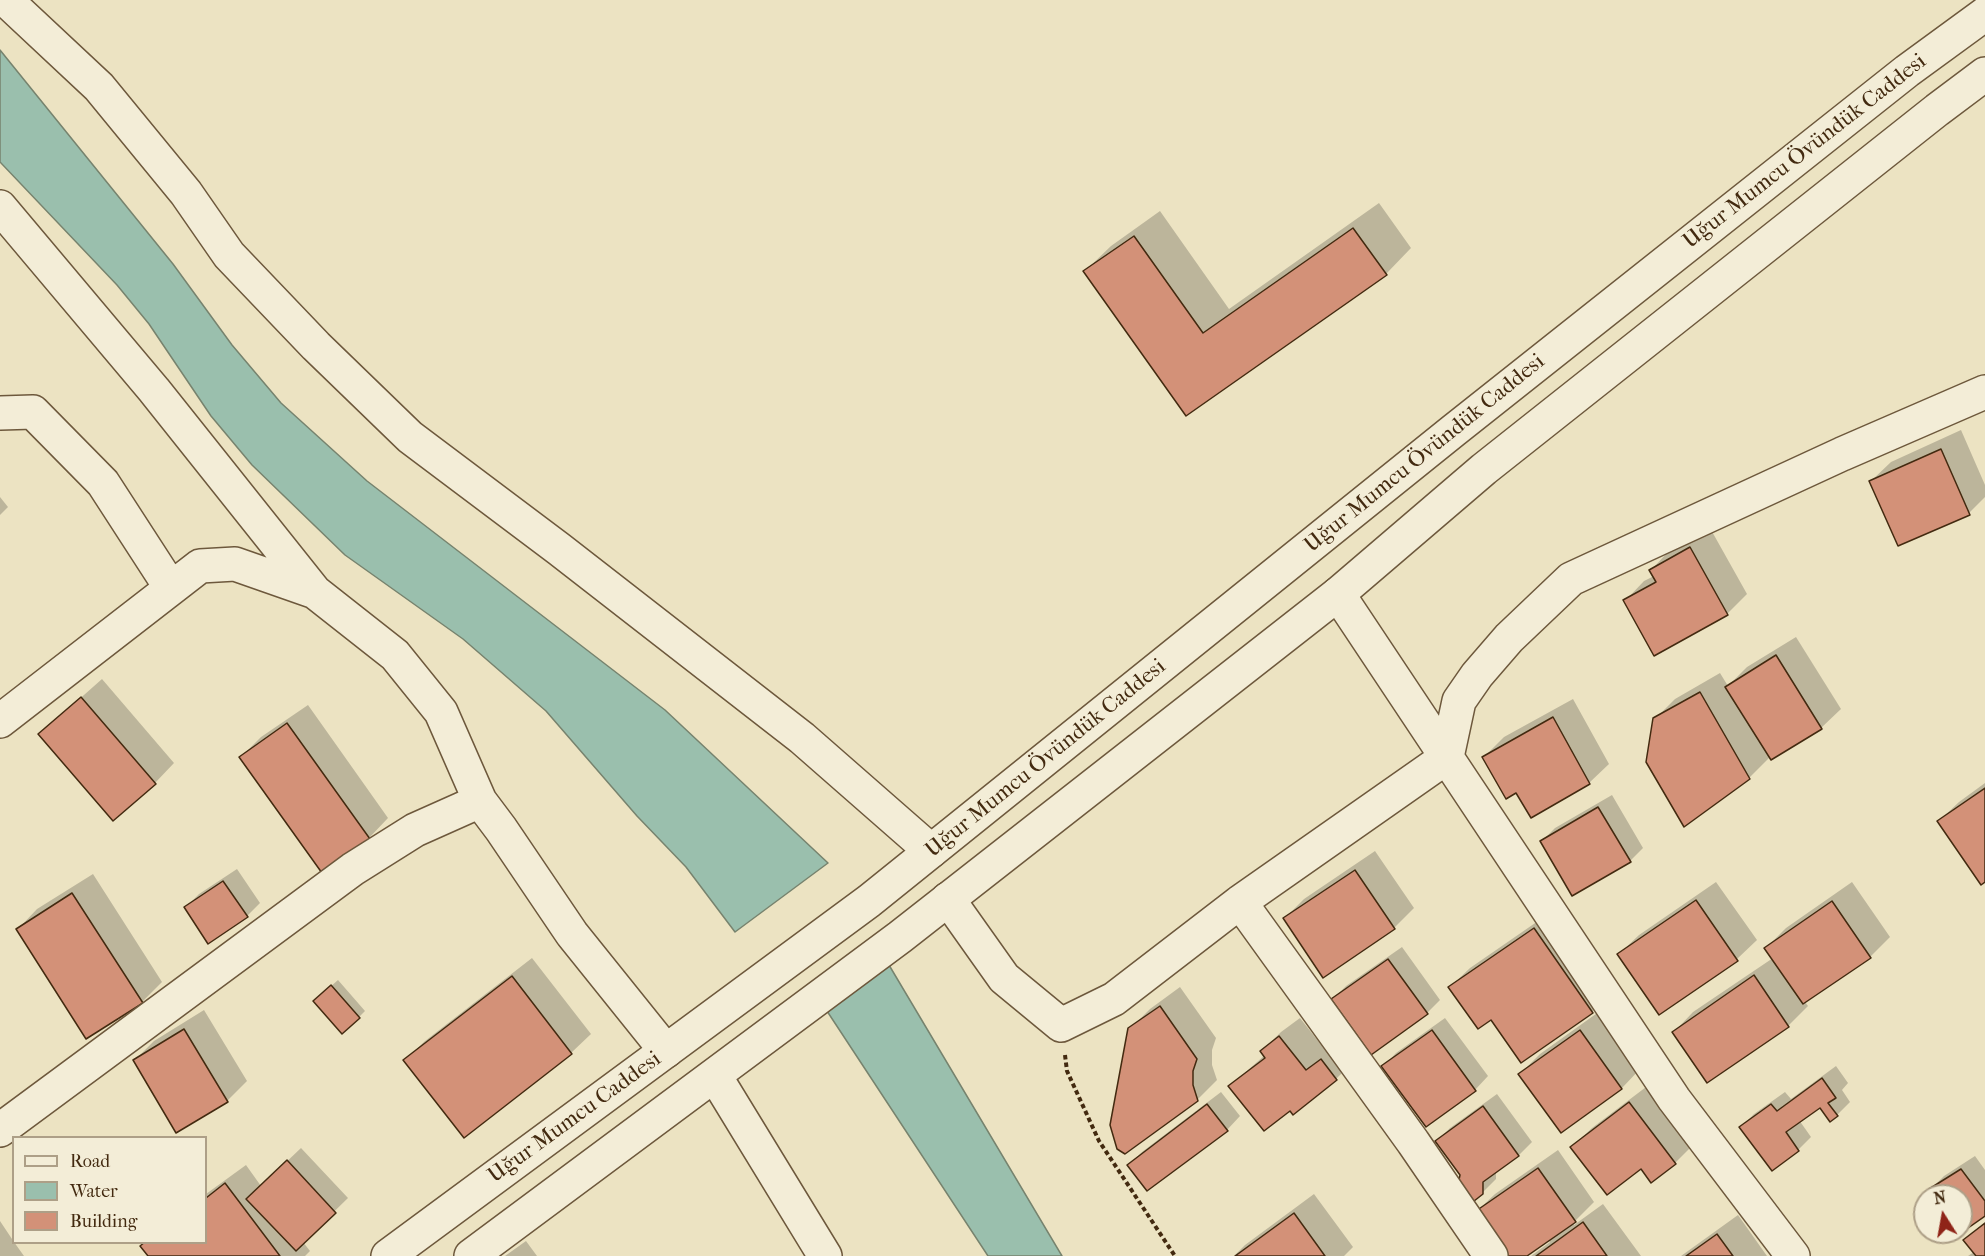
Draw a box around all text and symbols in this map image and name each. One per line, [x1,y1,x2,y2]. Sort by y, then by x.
street label: Uğur Mumcu Övündük Caddesi [1678,49,1932,255]
street label: Uğur Mumcu Övündük Caddesi [1300,349,1550,559]
street label: Uğur Mumcu Övündük Caddesi [921,654,1171,864]
street label: Uğur Mumcu Caddesi [483,1046,667,1190]
legend [12,1136,207,1244]
text: Road [70,1151,110,1172]
text: Water [70,1181,118,1202]
north arrow [1913,1184,1973,1244]
text: N [1932,1187,1948,1208]
text: Building [70,1211,137,1232]

